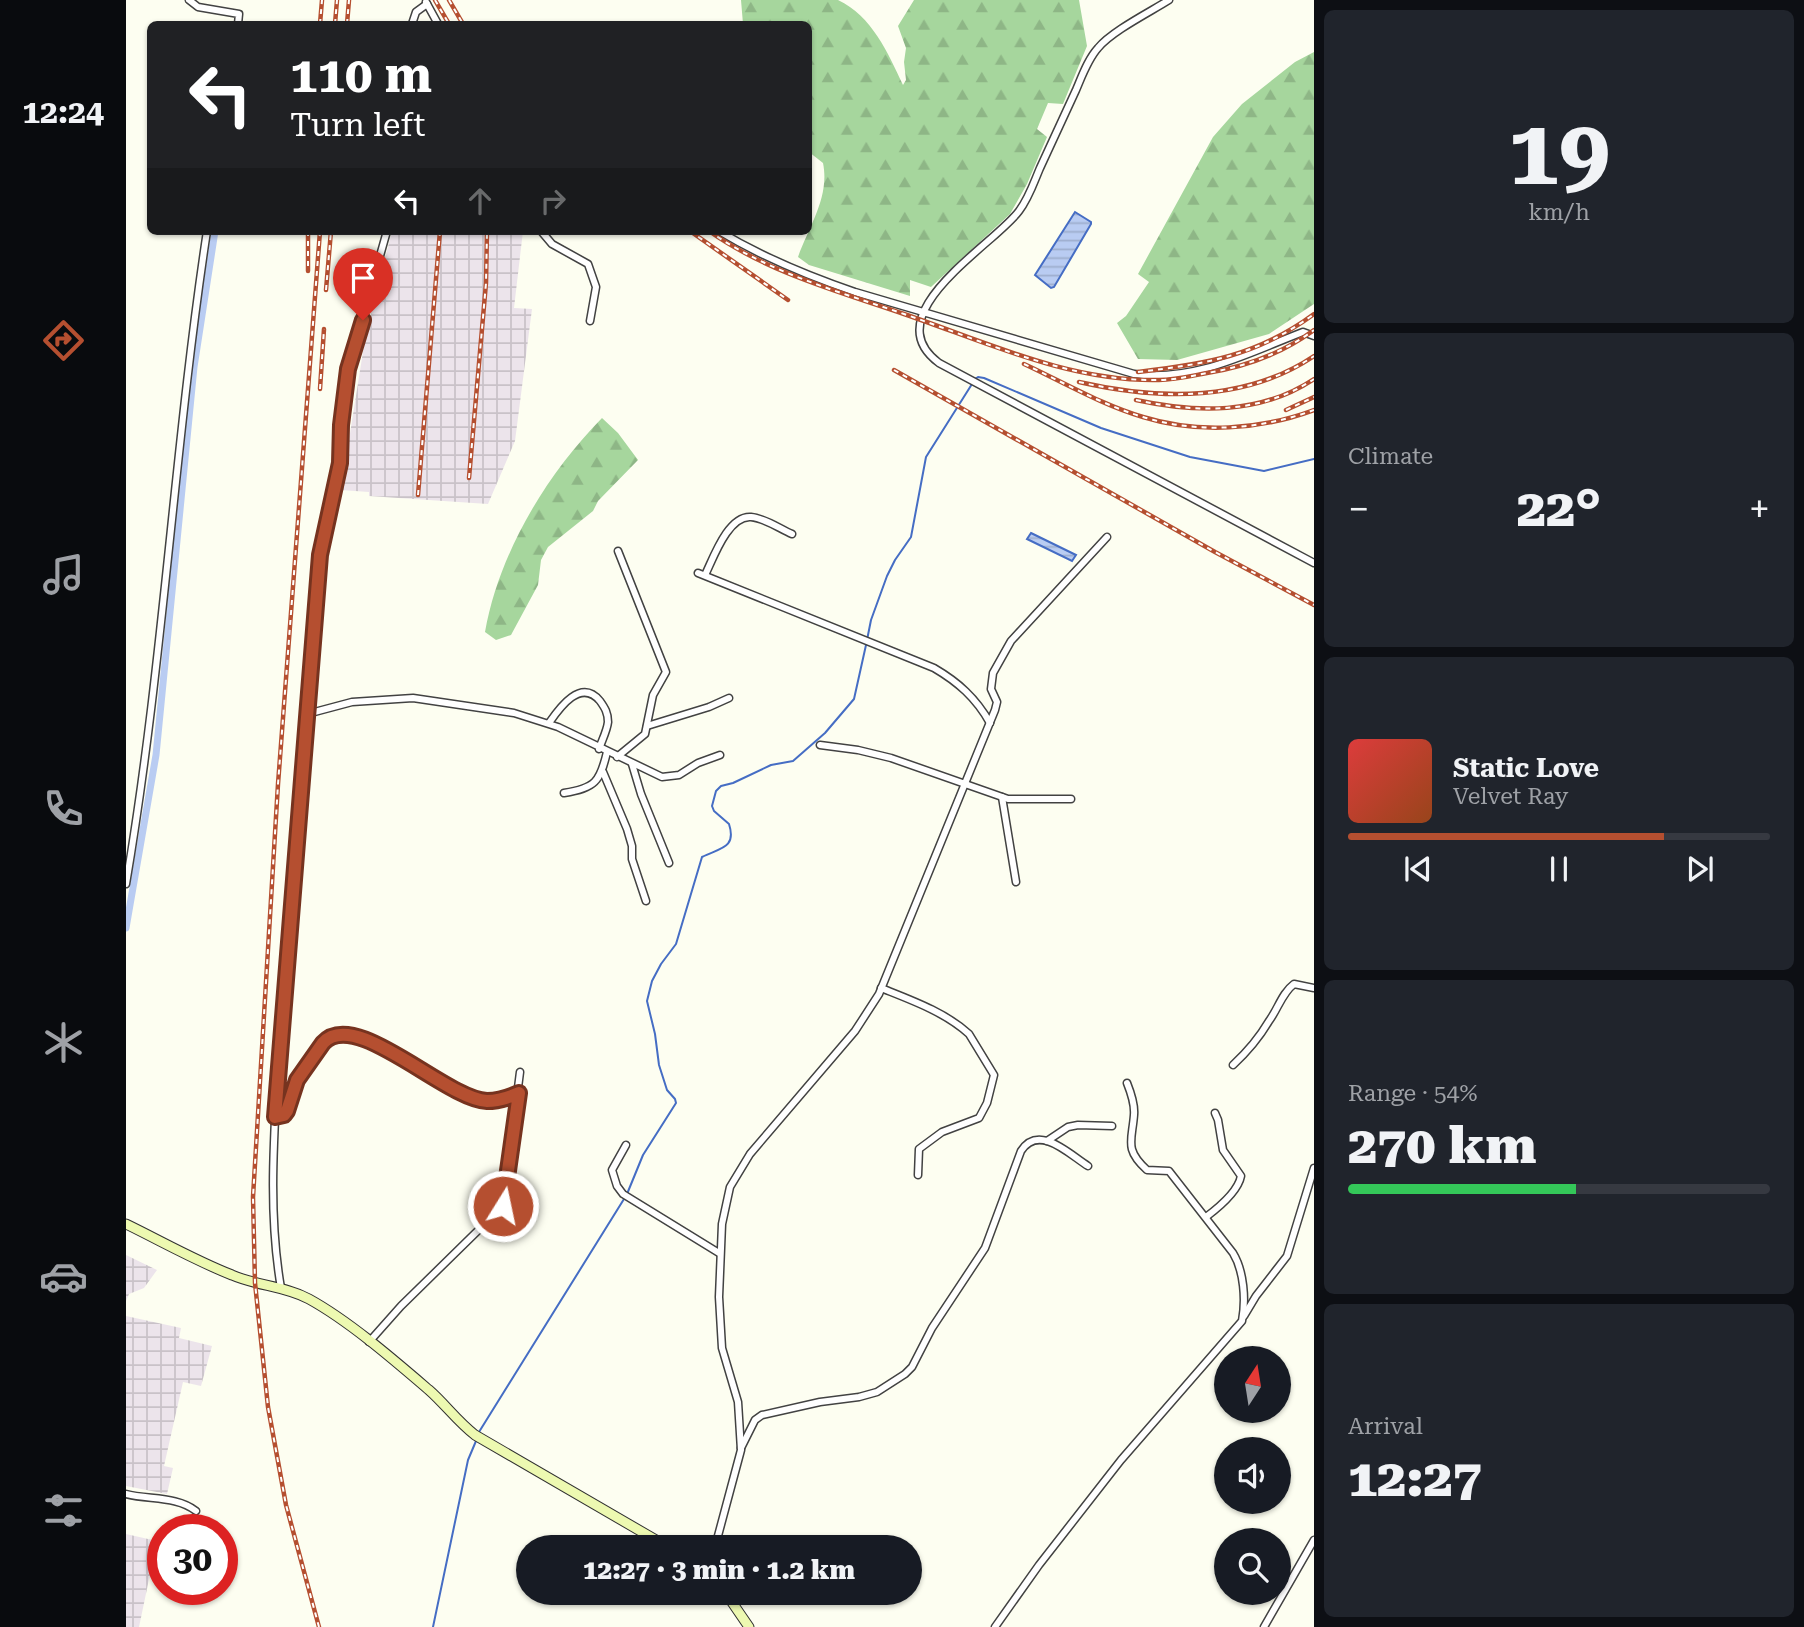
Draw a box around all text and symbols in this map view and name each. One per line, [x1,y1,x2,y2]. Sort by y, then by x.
text: 110 m [290,47,432,104]
icon: left [175,49,266,140]
text: 12:24 [22,93,104,131]
text: 19 [1508,100,1610,206]
text: Turn left [290,106,425,144]
icon: left [388,182,426,220]
icon: ahead [461,182,499,220]
icon: right [534,182,572,220]
text: km/h [1528,199,1590,226]
pin [333,248,393,320]
icon: arrive [344,259,382,297]
icon: directions [39,316,88,365]
text: Climate [1348,443,1433,470]
text: 22° [1517,478,1601,539]
text: − [1348,487,1369,531]
text: + [1749,487,1770,531]
icon: music [39,550,88,599]
text: Static Love [1453,753,1599,783]
text: Velvet Ray [1453,783,1568,810]
icon: phone [39,784,88,833]
icon: previous [1399,850,1437,888]
icon: pause [1540,850,1578,888]
icon: next [1681,850,1719,888]
icon: climate [39,1018,88,1067]
text: Range · 54% [1348,1080,1477,1107]
text: 270 km [1348,1115,1536,1176]
position arrow [466,1169,540,1243]
icon: car [39,1252,88,1301]
north arrow [1214,1346,1292,1423]
map controls [1214,1346,1291,1605]
text: Arrival [1348,1413,1423,1440]
button: sound [1214,1437,1291,1514]
text: 12:27 [1348,1448,1482,1509]
icon: filters [39,1486,88,1535]
speed limit sign: 30 [147,1514,238,1605]
button: search [1214,1528,1291,1605]
text: 12:27 · 3 min · 1.2 km [583,1555,855,1585]

